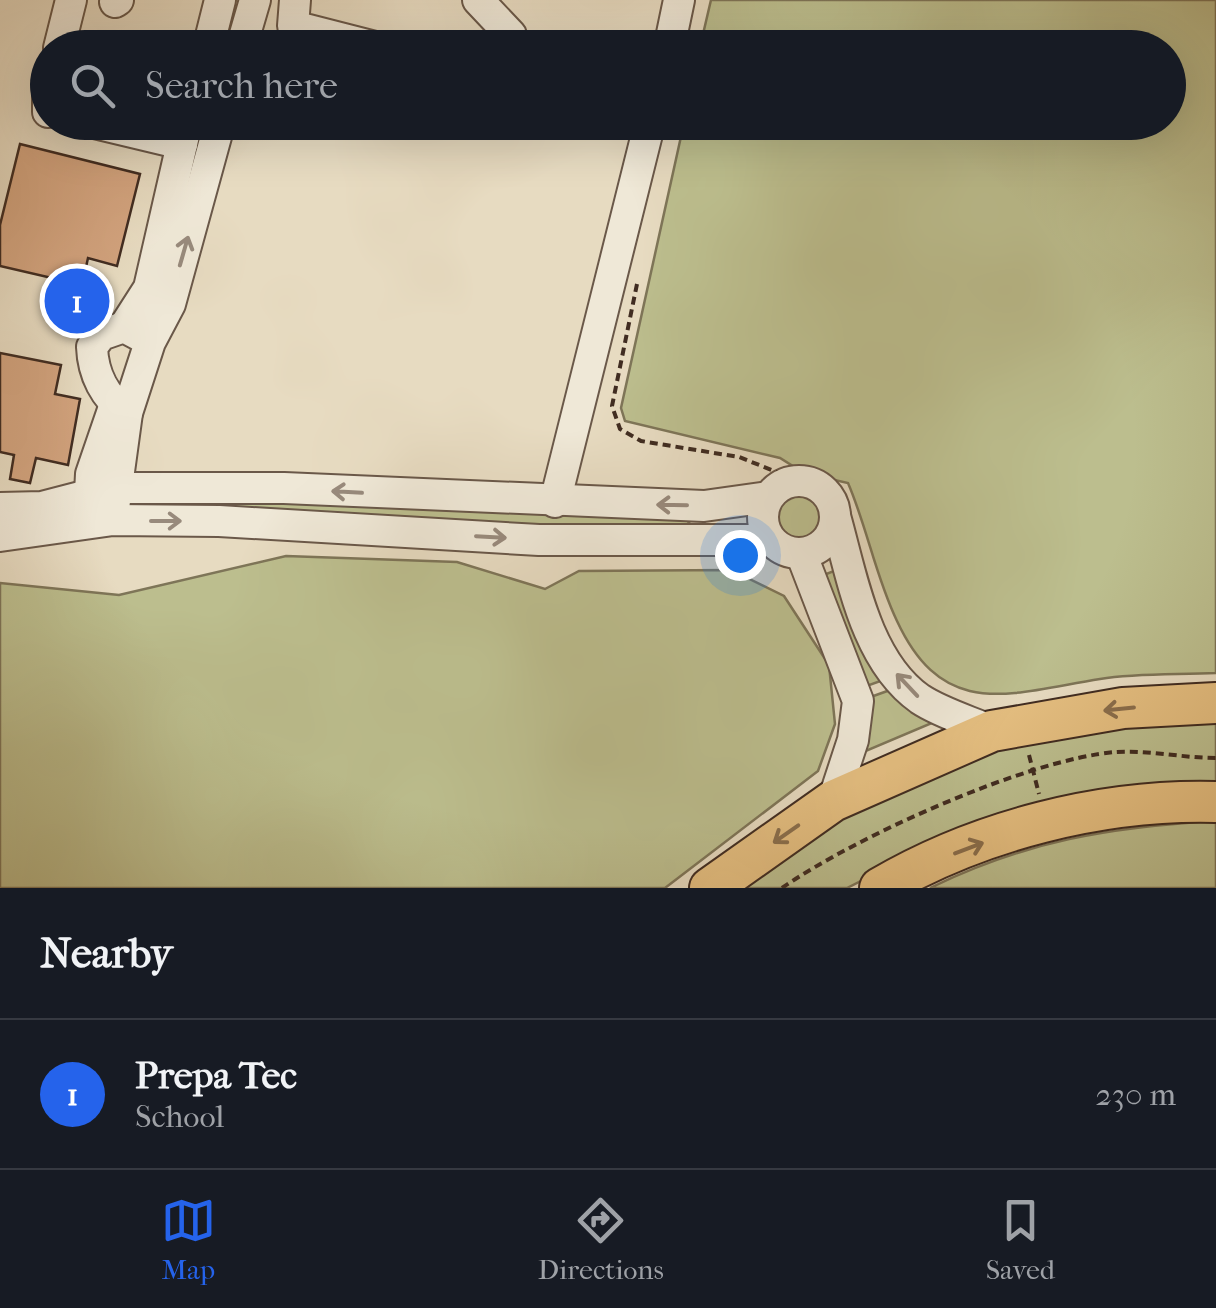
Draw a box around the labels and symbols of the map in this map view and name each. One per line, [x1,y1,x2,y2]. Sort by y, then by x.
one-way arrow [176,236,195,267]
pin: 1 [44,264,110,338]
one-way arrow [331,482,363,501]
one-way arrow [656,496,688,514]
one-way arrow [150,512,182,530]
one-way arrow [474,528,506,547]
your location [715,530,766,581]
one-way arrow [896,673,919,698]
one-way arrow [1103,700,1135,719]
one-way arrow [772,823,800,844]
one-way arrow [952,838,983,856]

